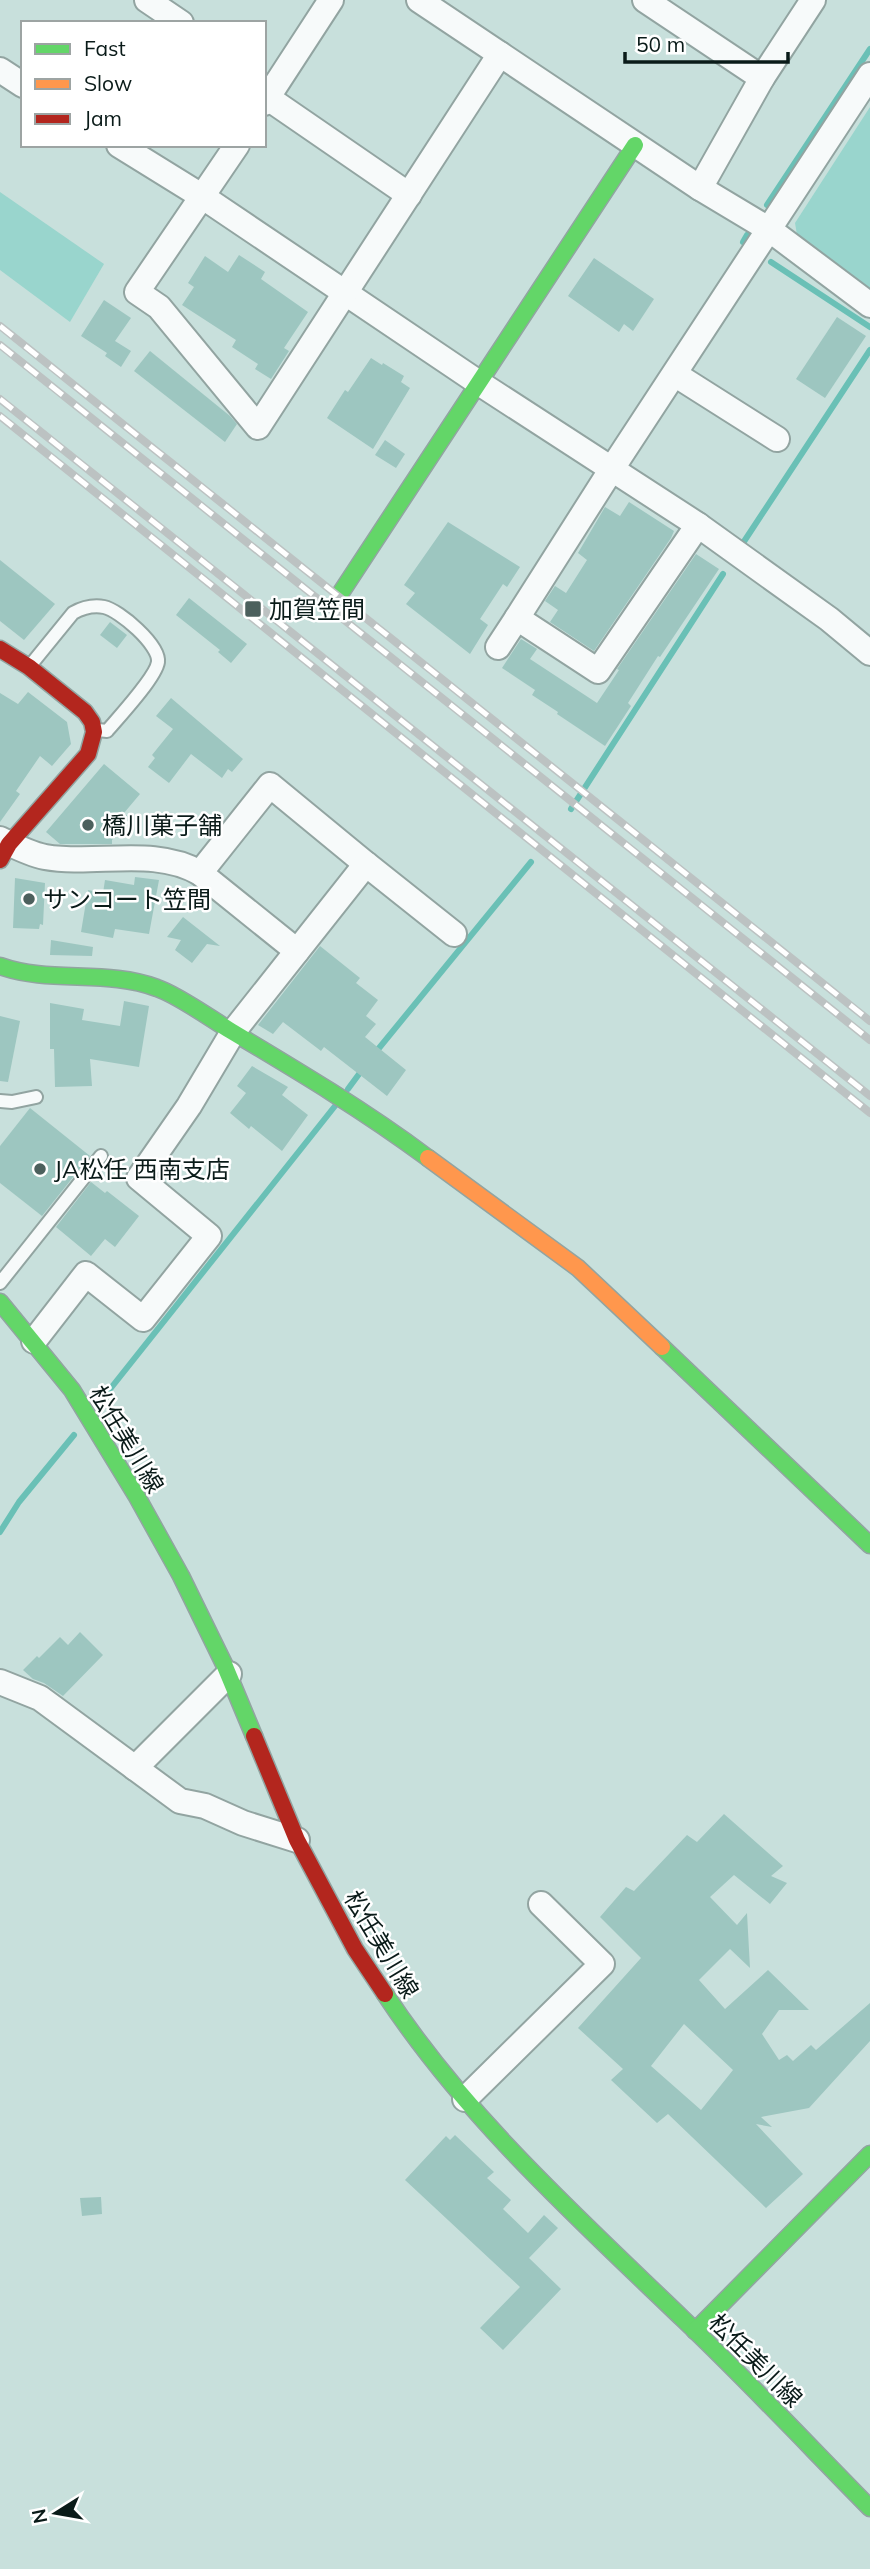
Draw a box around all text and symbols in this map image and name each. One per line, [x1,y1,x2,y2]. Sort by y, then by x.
legend [21,21,266,147]
scale bar [625,21,788,65]
text: 50 m [636,31,685,57]
text: Fast [84,35,126,61]
text: Slow [84,70,132,96]
text: Jam [84,105,122,131]
place label: 加賀笠間 [269,594,365,624]
marker: 加賀笠間 [243,599,263,619]
place label: 橋川菓子舗 [102,810,222,840]
marker: 橋川菓子舗 [80,817,96,833]
place label: サンコート笠間 [43,884,211,914]
marker: サンコート笠間 [21,891,37,907]
place label: JA松任 西南支店 [54,1154,230,1184]
marker: JA松任 西南支店 [32,1161,48,1177]
street label: 松任美川線 [83,1380,171,1498]
street label: 松任美川線 [338,1885,426,2003]
street label: 松任美川線 [703,2307,809,2413]
north arrow [21,2478,91,2548]
text: N [26,2507,52,2526]

